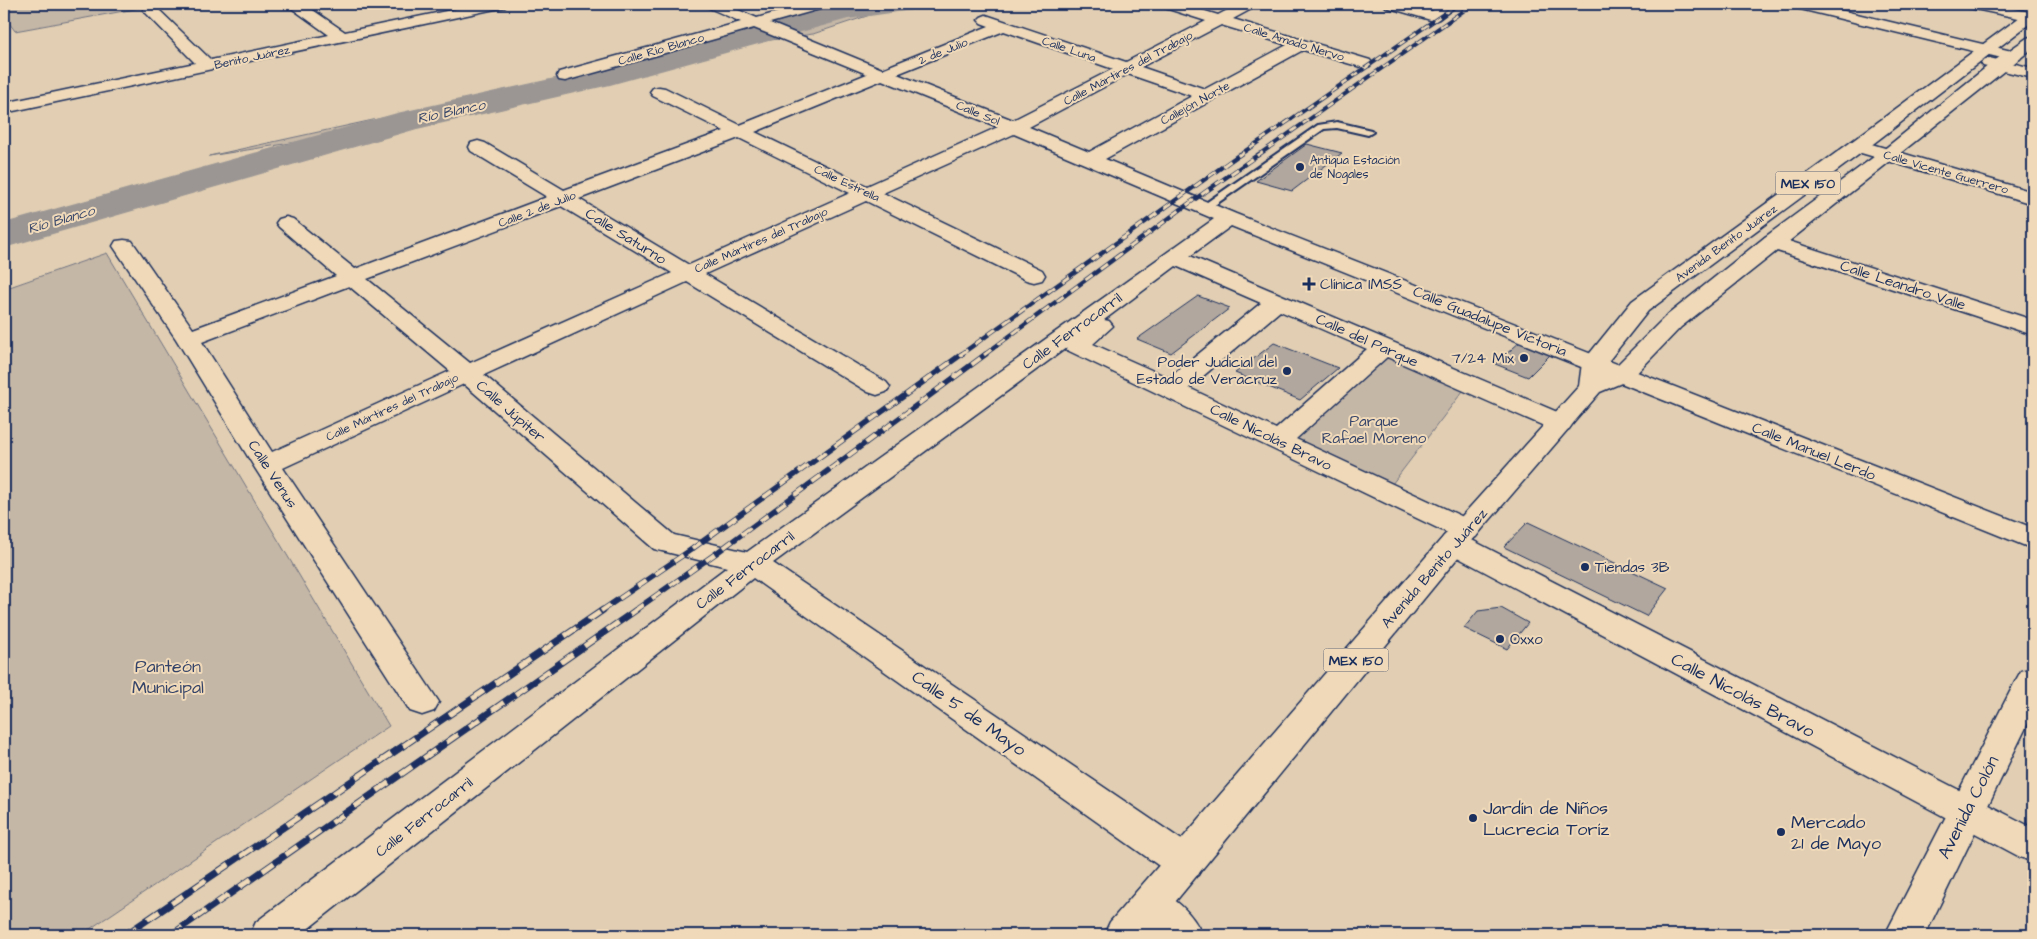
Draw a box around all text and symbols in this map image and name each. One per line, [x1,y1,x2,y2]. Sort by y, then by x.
street label: Calle Amado Nervo [1242,19,1346,66]
street label: Calle Mártires del Trabajo [1061,27,1196,110]
street label: Calle Río Blanco [616,29,706,70]
street label: Calle Luna [1040,32,1098,67]
street label: 2 de Julio [916,34,971,69]
street label: Benito Juárez [213,41,292,74]
street label: Callejón Norte [1158,77,1233,129]
water label: Río Blanco [416,95,488,129]
street label: Calle Sol [953,97,1002,130]
street label: Calle Vicente Guerrero [1881,146,2011,199]
place label: Antigua Estación de Nogales [1310,152,1400,184]
street label: Calle Estrella [811,161,882,206]
marker: Antigua Estación de Nogales [1294,161,1306,173]
road number: MEX 150 [1776,172,1840,194]
street label: Calle 2 de Julio [496,187,579,232]
water label: Río Blanco [26,201,98,239]
street label: Avenida Benito Juárez [1672,201,1781,286]
street label: Calle Saturno [581,203,671,270]
street label: Calle Mártires del Trabajo [692,203,831,278]
street label: Calle Leandro Valle [1837,255,1968,316]
place label: Clínica IMSS [1320,274,1402,295]
marker: Clínica IMSS [1302,277,1316,291]
street label: Calle Guadalupe Victoria [1410,281,1570,362]
street label: Calle Ferrocarril [1018,288,1127,375]
street label: Calle del Parque [1312,308,1421,372]
place label: 7/24 Mix [1451,348,1515,369]
place label: Poder Judicial del Estado de Veracruz [1137,352,1278,390]
marker: 7/24 Mix [1518,352,1530,364]
marker: Poder Judicial del Estado de Veracruz [1281,365,1293,377]
street label: Calle Mártires del Trabajo [323,369,461,446]
street label: Calle Júpiter [471,375,550,447]
street label: Calle Nicolás Bravo [1206,399,1336,476]
park label: Parque Rafael Moreno [1322,411,1427,449]
street label: Calle Manuel Lerdo [1749,417,1879,486]
street label: Calle Venus [243,436,303,513]
street label: Avenida Benito Juárez [1376,503,1493,633]
street label: Calle Ferrocarril [692,526,799,615]
place label: Tiendas 3B [1595,557,1670,578]
marker: Tiendas 3B [1579,561,1591,573]
place label: Oxxo [1510,629,1543,650]
marker: Oxxo [1494,633,1506,645]
street label: Calle Nicolás Bravo [1666,647,1819,744]
road number: MEX 150 [1324,648,1388,672]
park label: Panteón Municipal [132,654,204,700]
street label: Calle 5 de Mayo [906,665,1031,763]
street label: Avenida Colón [1932,751,2005,863]
street label: Calle Ferrocarril [371,773,478,862]
place label: Jardín de Niños Lucrecia Toríz [1483,796,1609,842]
place label: Mercado 21 de Mayo [1791,810,1881,857]
marker: Jardín de Niños Lucrecia Toríz [1467,812,1479,824]
marker: Mercado 21 de Mayo [1775,826,1787,838]

